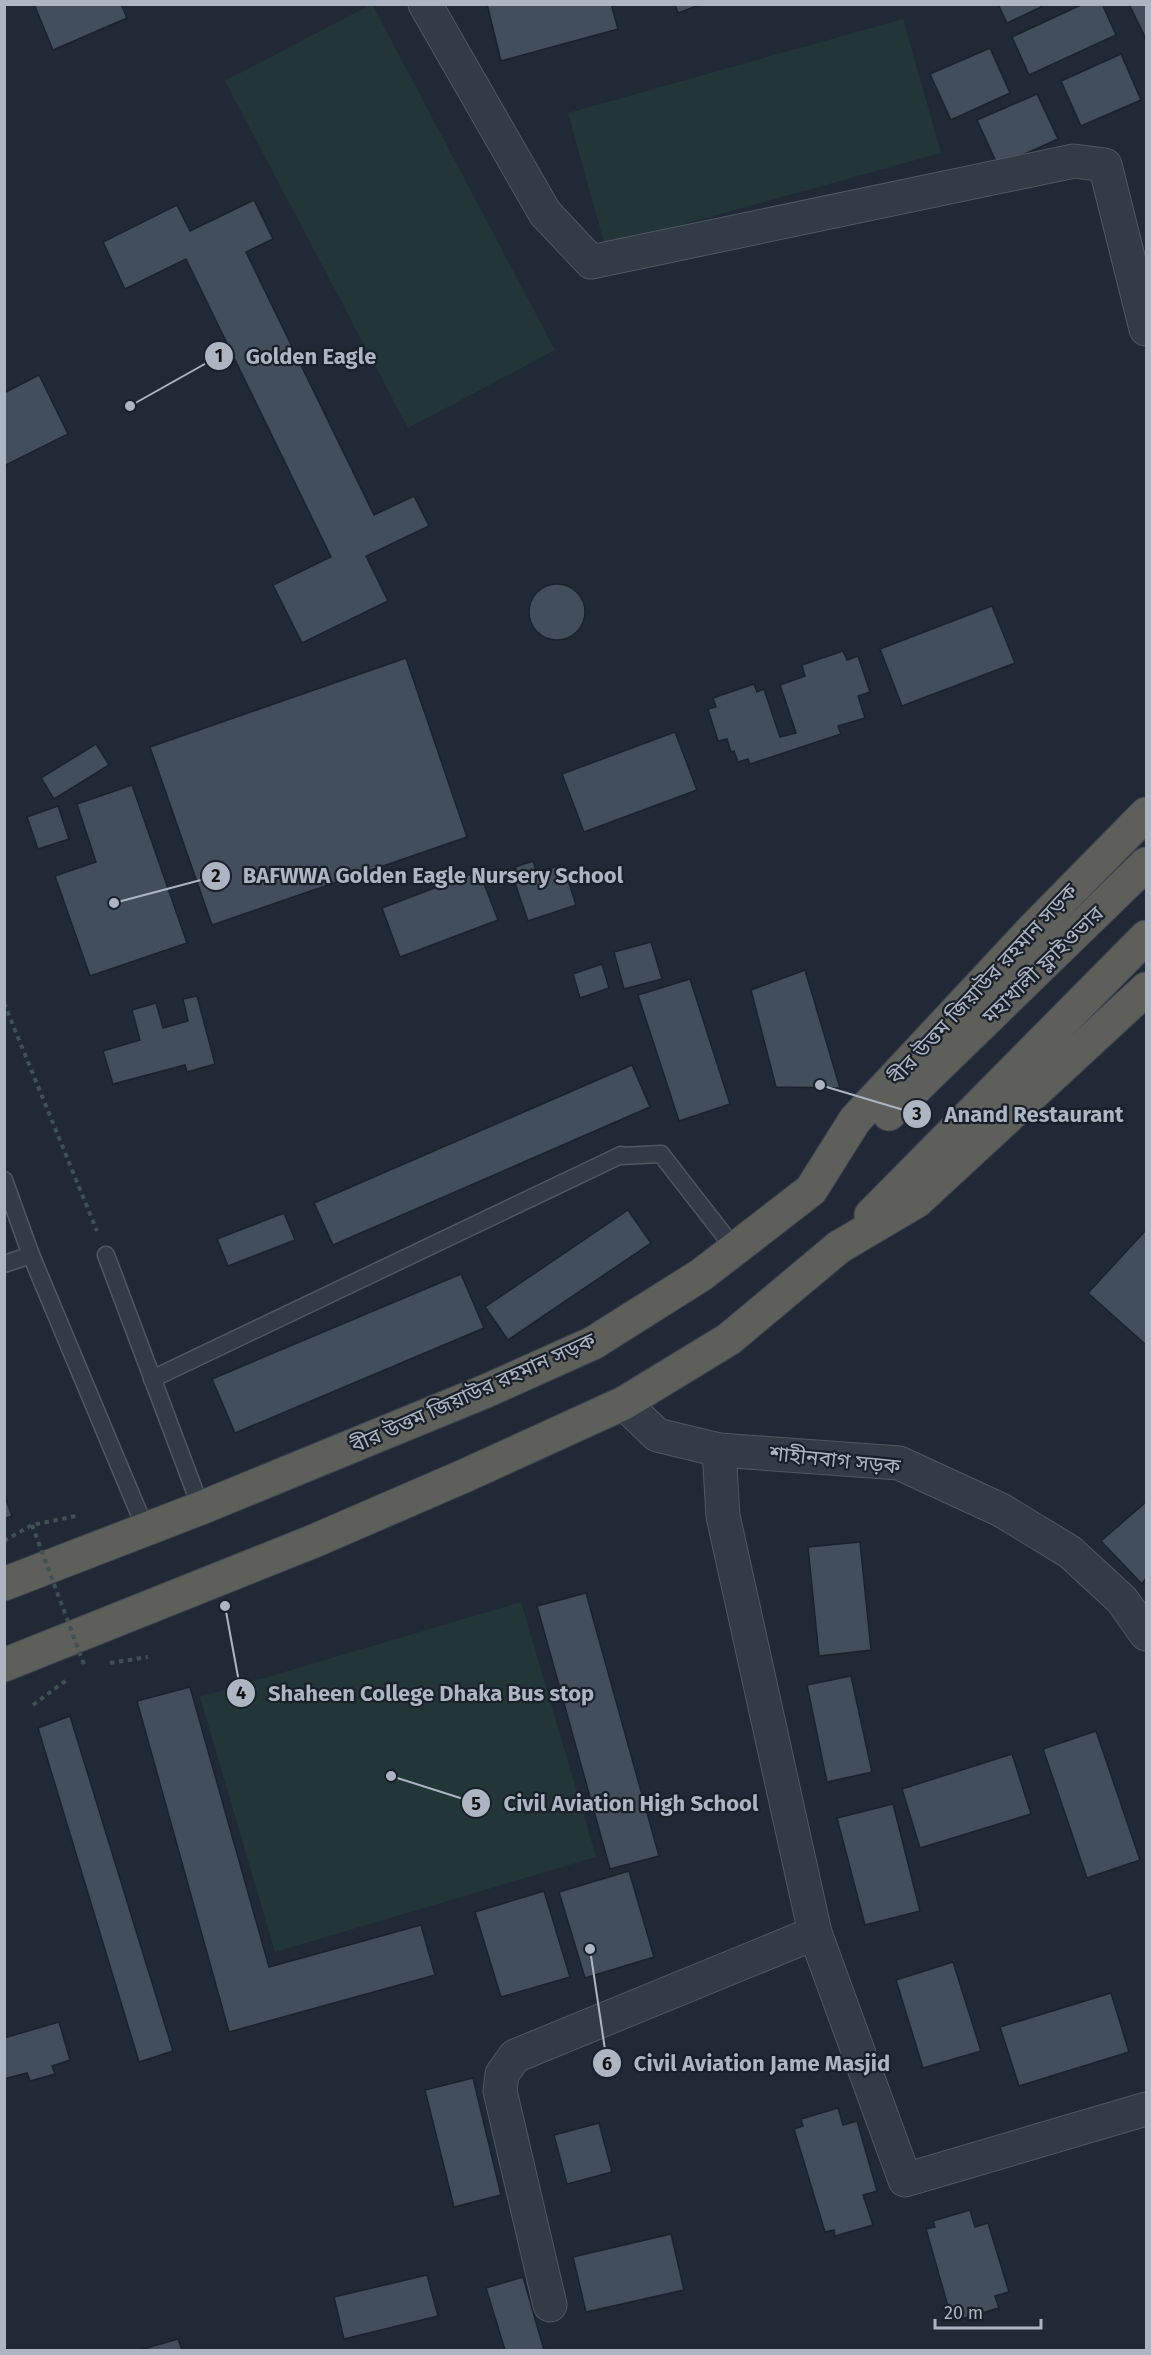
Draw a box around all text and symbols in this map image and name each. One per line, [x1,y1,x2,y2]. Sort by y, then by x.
callout: Golden Eagle [204,336,389,376]
text: Golden Eagle [246,343,376,370]
text: 1 [215,345,223,367]
callout: BAFWWA Golden Eagle Nursery School [201,856,635,896]
text: BAFWWA Golden Eagle Nursery School [243,862,624,889]
text: 2 [211,865,221,887]
street label: বীর উত্তম জিয়াউর রহমান সড়ক [882,877,1084,1091]
street label: মহাখালী ফ্লাইওভার [976,900,1109,1030]
callout: Anand Restaurant [902,1094,1135,1134]
text: Anand Restaurant [943,1101,1124,1128]
text: 3 [911,1103,922,1125]
street label: বীর উত্তম জিয়াউর রহমান সড়ক [346,1327,600,1459]
street label: শাহীনবাগ সড়ক [767,1440,903,1480]
callout: Shaheen College Dhaka Bus stop [226,1673,606,1713]
text: Shaheen College Dhaka Bus stop [268,1680,594,1707]
text: 4 [236,1682,246,1704]
callout: Civil Aviation High School [461,1783,770,1823]
text: Civil Aviation High School [503,1790,759,1817]
text: 5 [471,1793,481,1815]
callout: Civil Aviation Jame Masjid [592,2043,903,2083]
text: Civil Aviation Jame Masjid [634,2050,890,2077]
text: 6 [602,2053,612,2075]
scale bar [935,2292,1042,2330]
text: 20 m [944,2302,983,2324]

